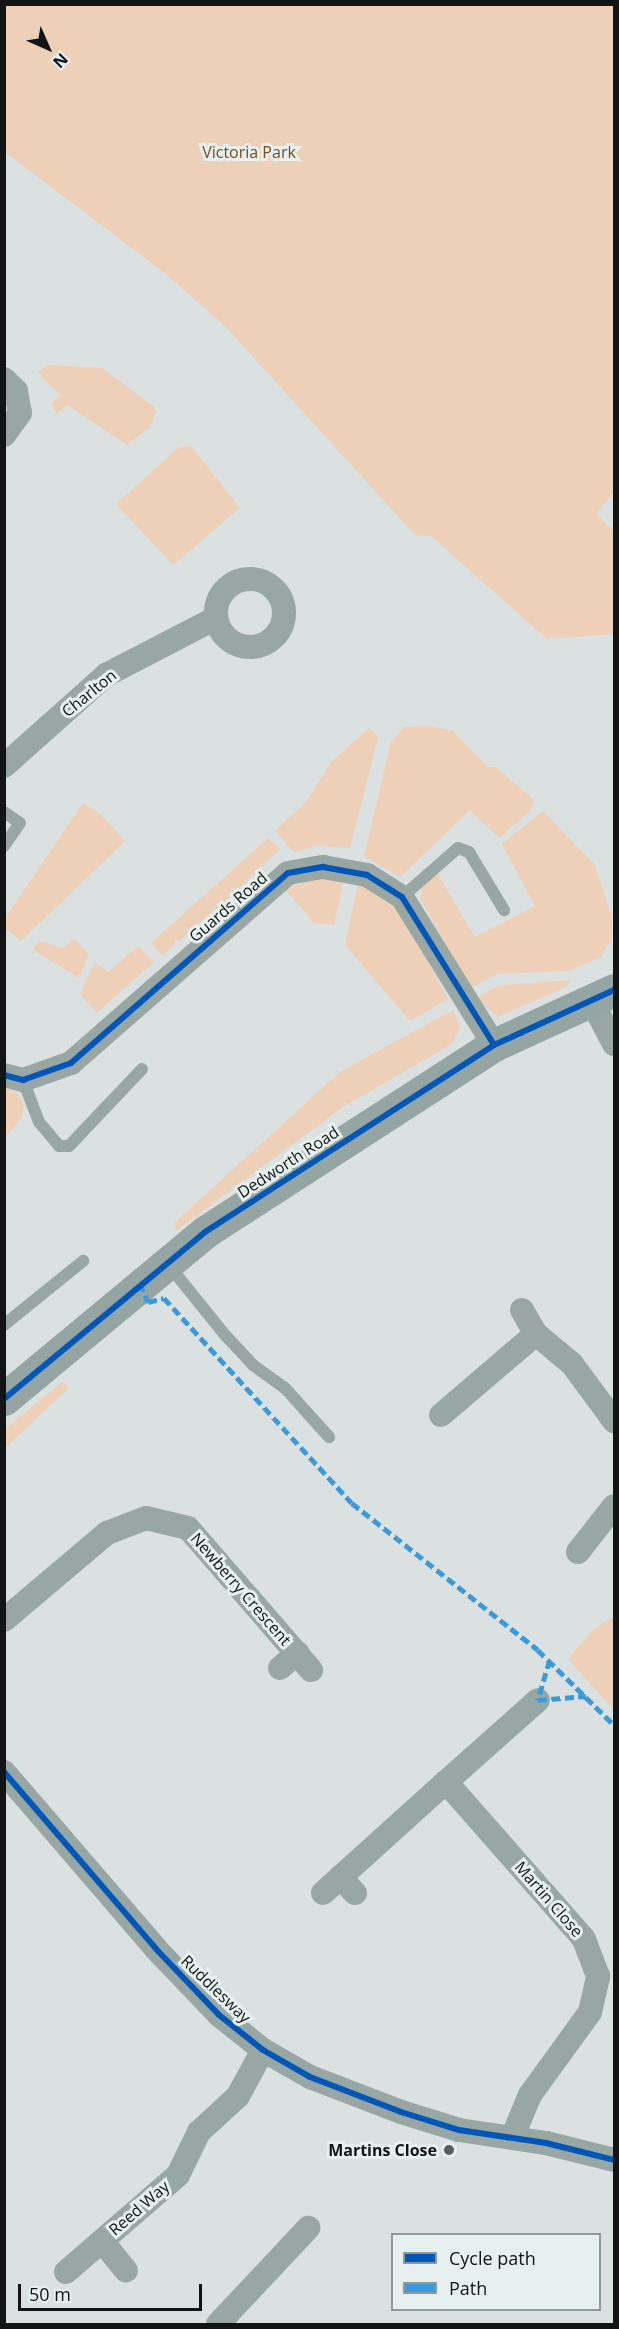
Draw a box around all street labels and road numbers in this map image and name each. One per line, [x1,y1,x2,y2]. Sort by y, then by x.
street label: Charlton [58,665,120,721]
street label: Guards Road [185,868,271,946]
street label: Dedworth Road [234,1122,342,1202]
street label: Newberry Crescent [187,1529,295,1649]
street label: Martin Close [511,1857,587,1941]
street label: Ruddlesway [177,1951,255,2027]
street label: Reed Way [105,2177,173,2239]

